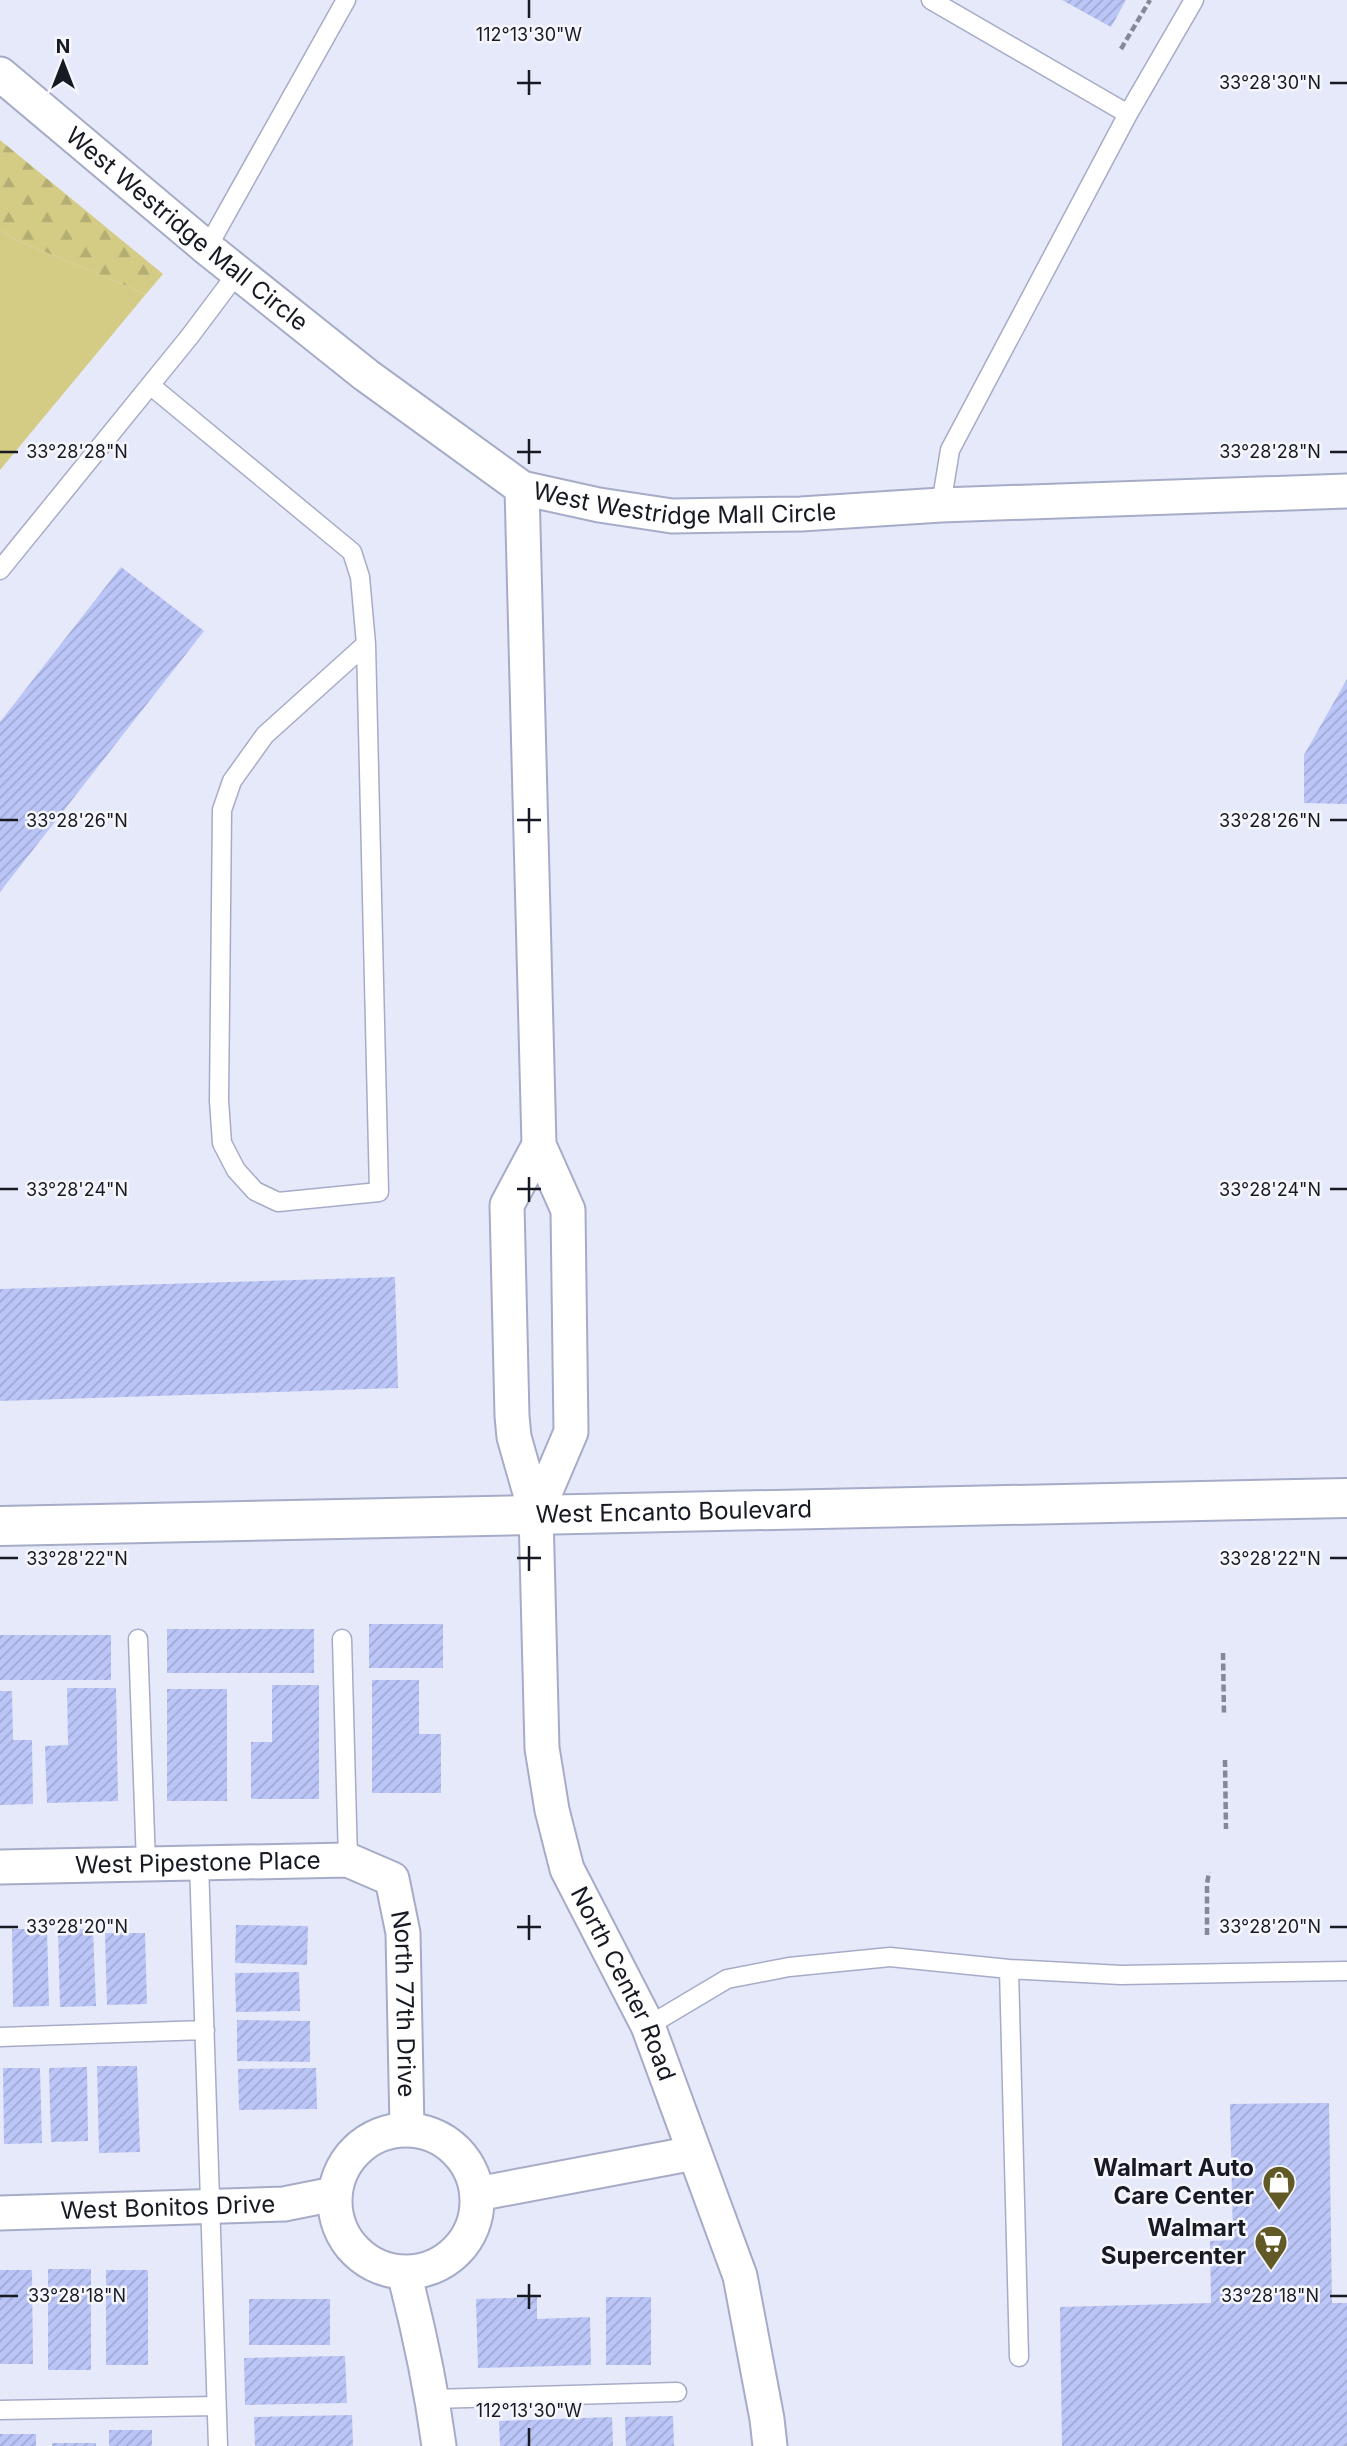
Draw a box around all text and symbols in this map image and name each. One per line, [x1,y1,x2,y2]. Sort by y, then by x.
text: 112°13'30"W [476,24,582,45]
north arrow [28,28,98,98]
text: N [56,35,70,58]
text: 33°28'30"N [1219,72,1321,93]
street label: West Westridge Mall Circle [60,121,314,337]
text: 33°28'28"N [26,441,128,462]
text: 33°28'28"N [1219,441,1321,462]
street label: West Westridge Mall Circle [531,476,837,530]
text: 33°28'26"N [26,810,128,831]
text: 33°28'26"N [1219,810,1321,831]
text: 33°28'24"N [26,1179,128,1200]
text: 33°28'24"N [1219,1179,1321,1200]
street label: West Encanto Boulevard [535,1494,812,1529]
text: 33°28'22"N [26,1548,128,1569]
text: 33°28'22"N [1219,1548,1321,1569]
street label: West Pipestone Place [75,1846,321,1879]
street label: North Center Road [565,1882,682,2085]
street label: North 77th Drive [385,1908,421,2098]
text: 33°28'20"N [26,1916,128,1937]
text: 33°28'20"N [1219,1916,1321,1937]
place label: Walmart Auto Care Center [1093,2153,1254,2210]
shop icon: Walmart Auto Care Center [1260,2163,1298,2212]
street label: West Bonitos Drive [60,2189,276,2225]
place label: Walmart Supercenter [1101,2213,1246,2270]
supermarket icon: Walmart Supercenter [1252,2223,1290,2272]
text: 33°28'18"N [28,2285,126,2306]
text: 33°28'18"N [1221,2285,1319,2306]
text: 112°13'30"W [476,2400,582,2421]

